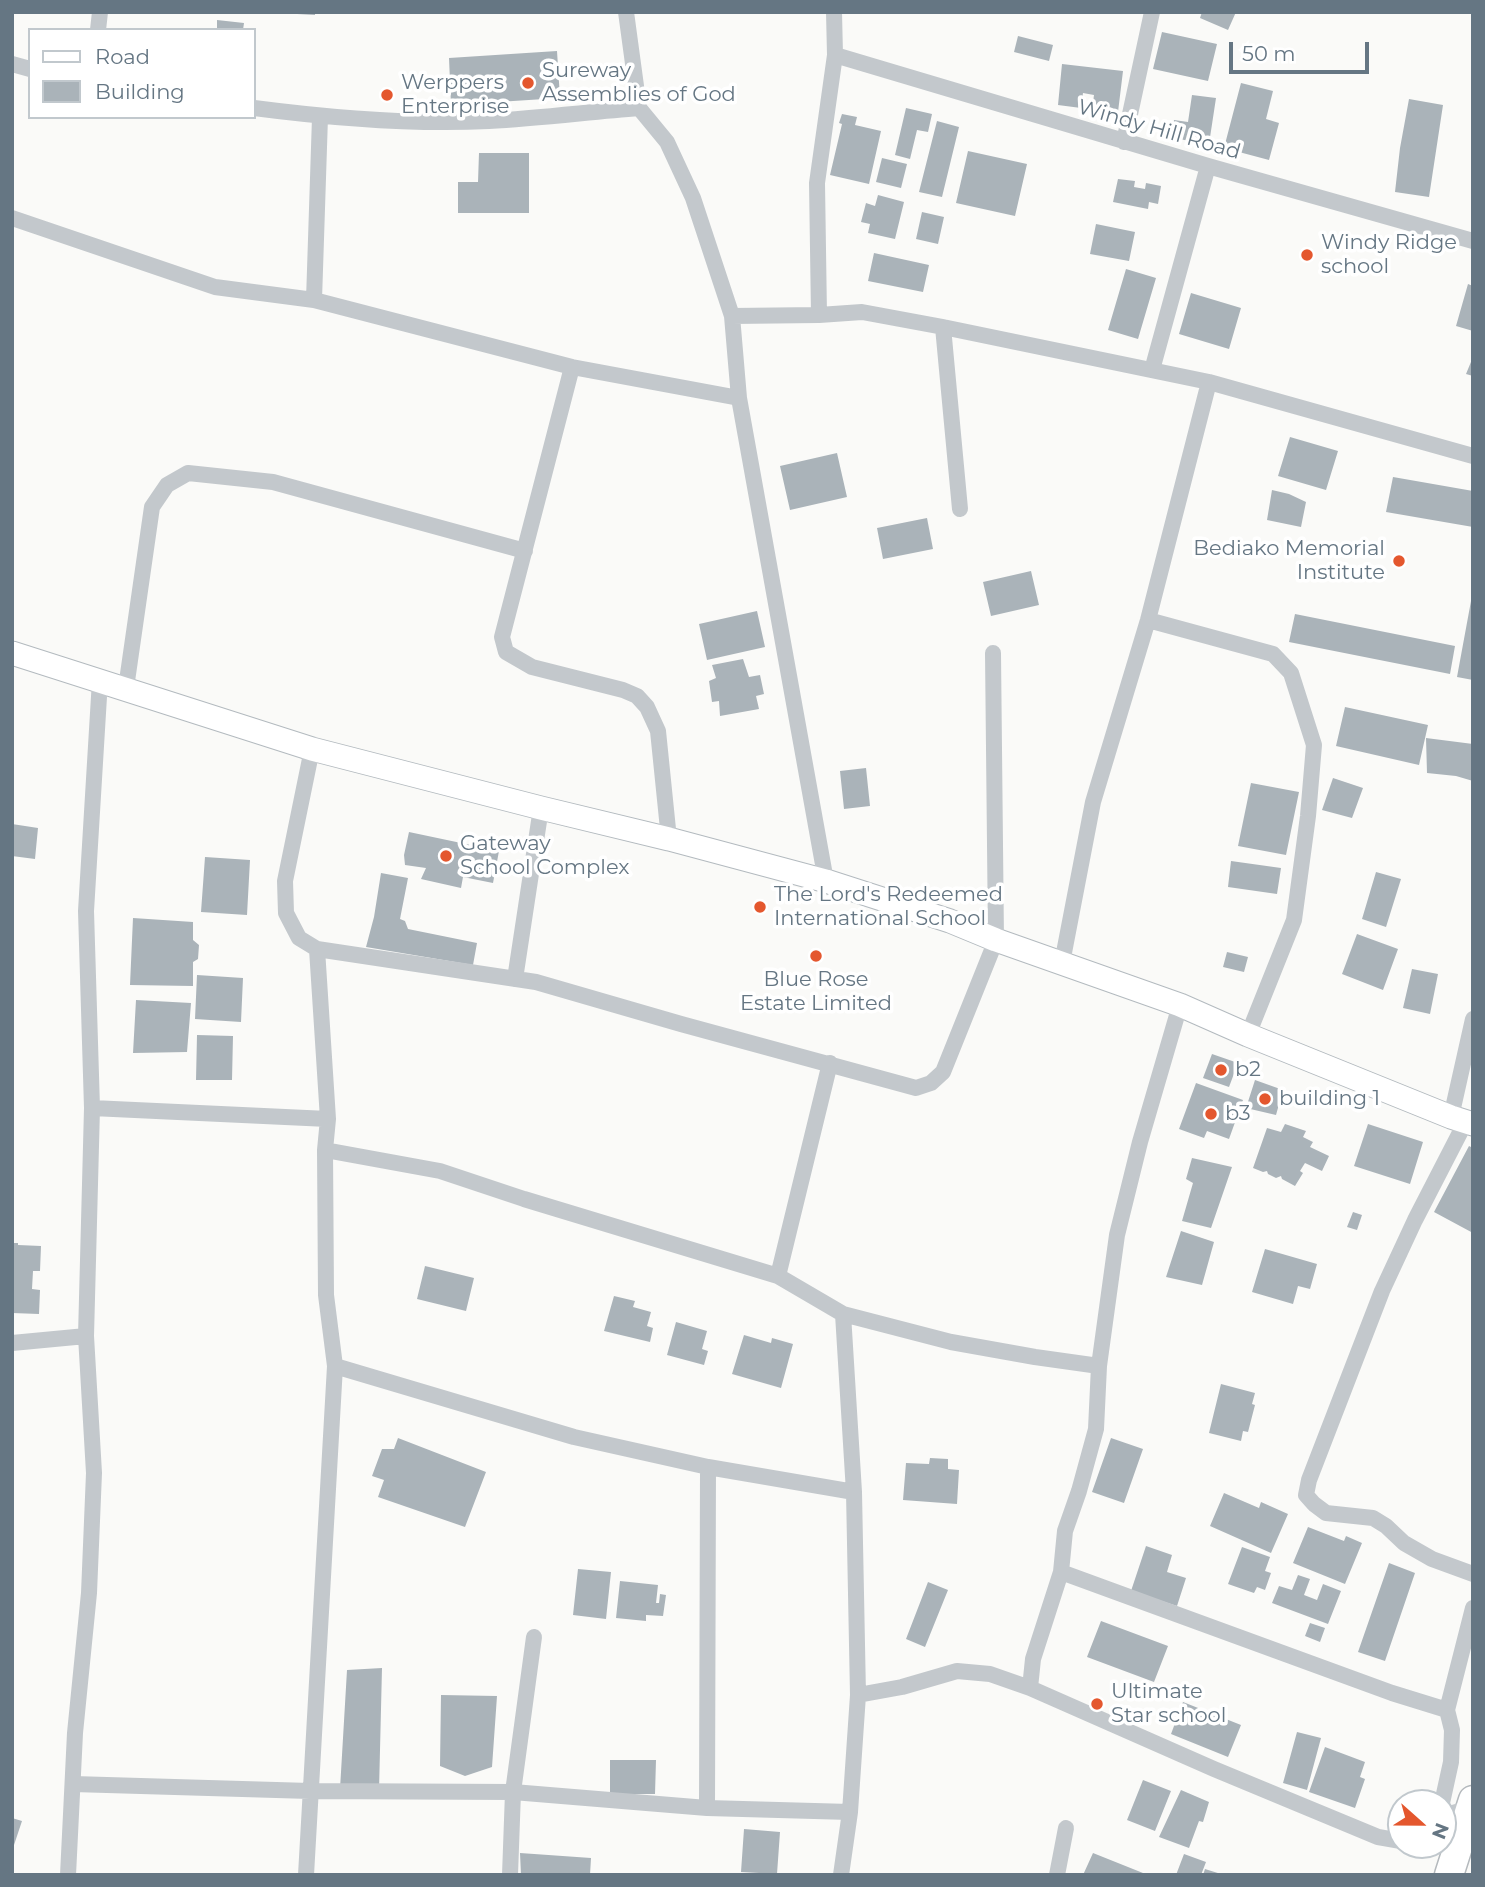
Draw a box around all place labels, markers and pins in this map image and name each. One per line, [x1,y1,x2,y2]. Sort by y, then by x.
place label: Sureway Assemblies of God [542,58,736,108]
place label: Werppers Enterprise [401,70,509,120]
marker: Sureway Assemblies of God [520,75,536,91]
marker: Werppers Enterprise [379,87,395,103]
place label: Windy Ridge school [1321,230,1457,280]
marker: Windy Ridge school [1299,247,1315,263]
place label: Bediako Memorial Institute [1193,536,1385,586]
marker: Bediako Memorial Institute [1391,553,1407,569]
place label: Gateway School Complex [460,831,630,881]
marker: Gateway School Complex [438,848,454,864]
place label: The Lord's Redeemed International School [774,882,1003,932]
marker: The Lord's Redeemed International School [752,899,768,915]
marker: Blue Rose Estate Limited [808,948,824,964]
place label: Blue Rose Estate Limited [740,967,892,1017]
place label: b2 [1235,1057,1261,1083]
marker: b2 [1213,1062,1229,1078]
place label: building 1 [1279,1086,1380,1112]
marker: building 1 [1257,1091,1273,1107]
place label: b3 [1225,1101,1251,1127]
marker: b3 [1203,1106,1219,1122]
place label: Ultimate Star school [1111,1679,1226,1729]
marker: Ultimate Star school [1089,1696,1105,1712]

